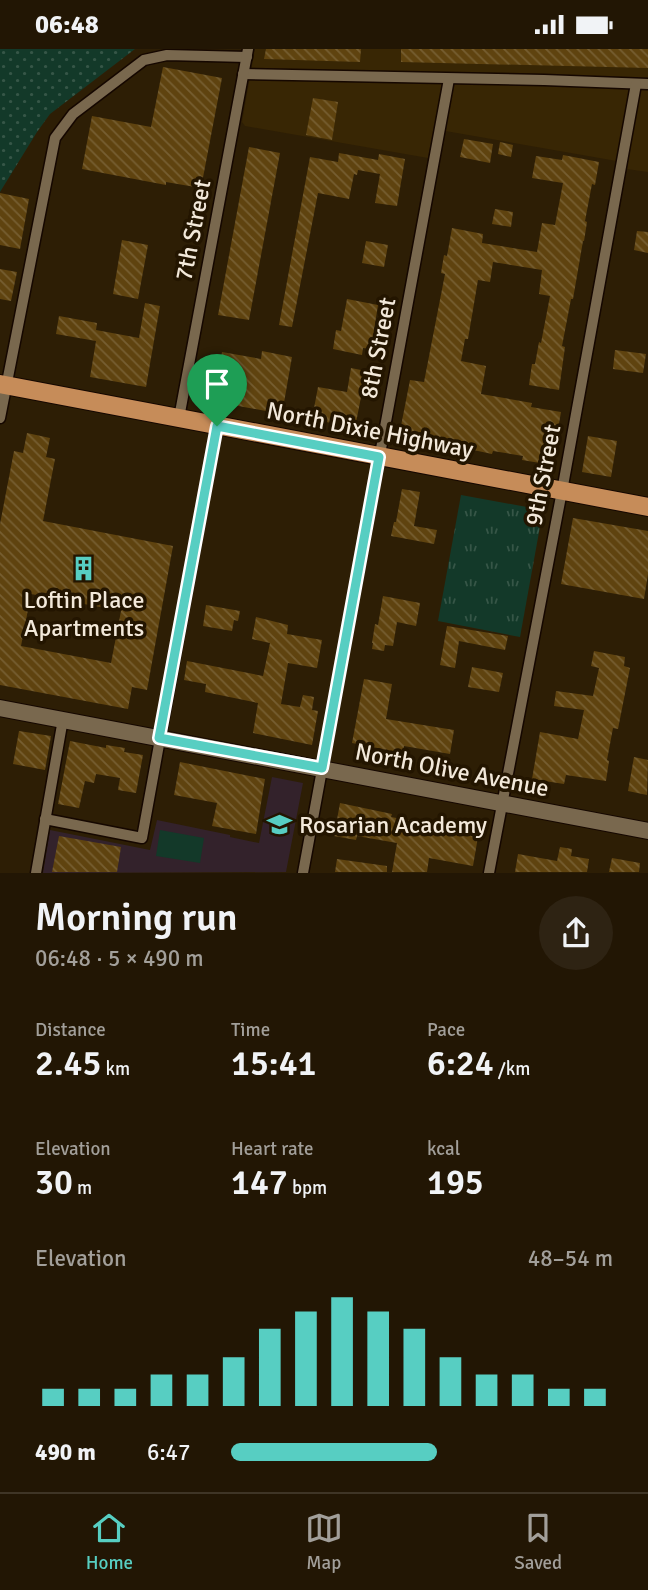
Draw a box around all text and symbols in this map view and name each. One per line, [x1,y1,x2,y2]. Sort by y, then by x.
text: 06:48 [35,9,99,41]
street label: 7th Street [169,177,217,283]
street label: 8th Street [354,295,402,401]
pin [187,354,247,426]
icon: arrive [198,365,236,403]
street label: North Dixie Highway [264,395,476,465]
street label: 9th Street [519,422,567,528]
building icon: Loftin Place Apartments [70,555,98,583]
place label: Loftin Place Apartments [24,585,144,643]
street label: North Olive Avenue [353,736,551,804]
place label: Rosarian Academy [299,810,487,840]
school or university icon: Rosarian Academy [265,811,293,839]
text: Morning run [35,894,238,941]
button: share [539,896,613,970]
text: 06:48 · 5 × 490 m [35,944,204,973]
text: Distance [35,1018,106,1042]
text: Time [231,1018,270,1042]
text: Pace [427,1018,465,1042]
text: 2.45 [35,1042,101,1085]
text: 15:41 [231,1042,316,1085]
text: 6:24 [427,1042,494,1085]
text: km [101,1057,130,1081]
text: /km [494,1057,530,1081]
text: Elevation [35,1137,111,1161]
text: Heart rate [231,1137,313,1161]
text: kcal [427,1137,460,1161]
text: 30 [35,1161,73,1204]
text: 147 [231,1161,288,1204]
text: 195 [427,1161,484,1204]
text: m [73,1176,92,1200]
text: bpm [288,1176,327,1200]
text: Elevation [35,1244,127,1273]
text: 48–54 m [528,1244,613,1273]
text: 490 m [35,1438,96,1467]
text: 6:47 [147,1438,190,1467]
tab: Home [86,1509,133,1575]
tab: Map [305,1509,343,1575]
tab: Saved [514,1509,562,1575]

